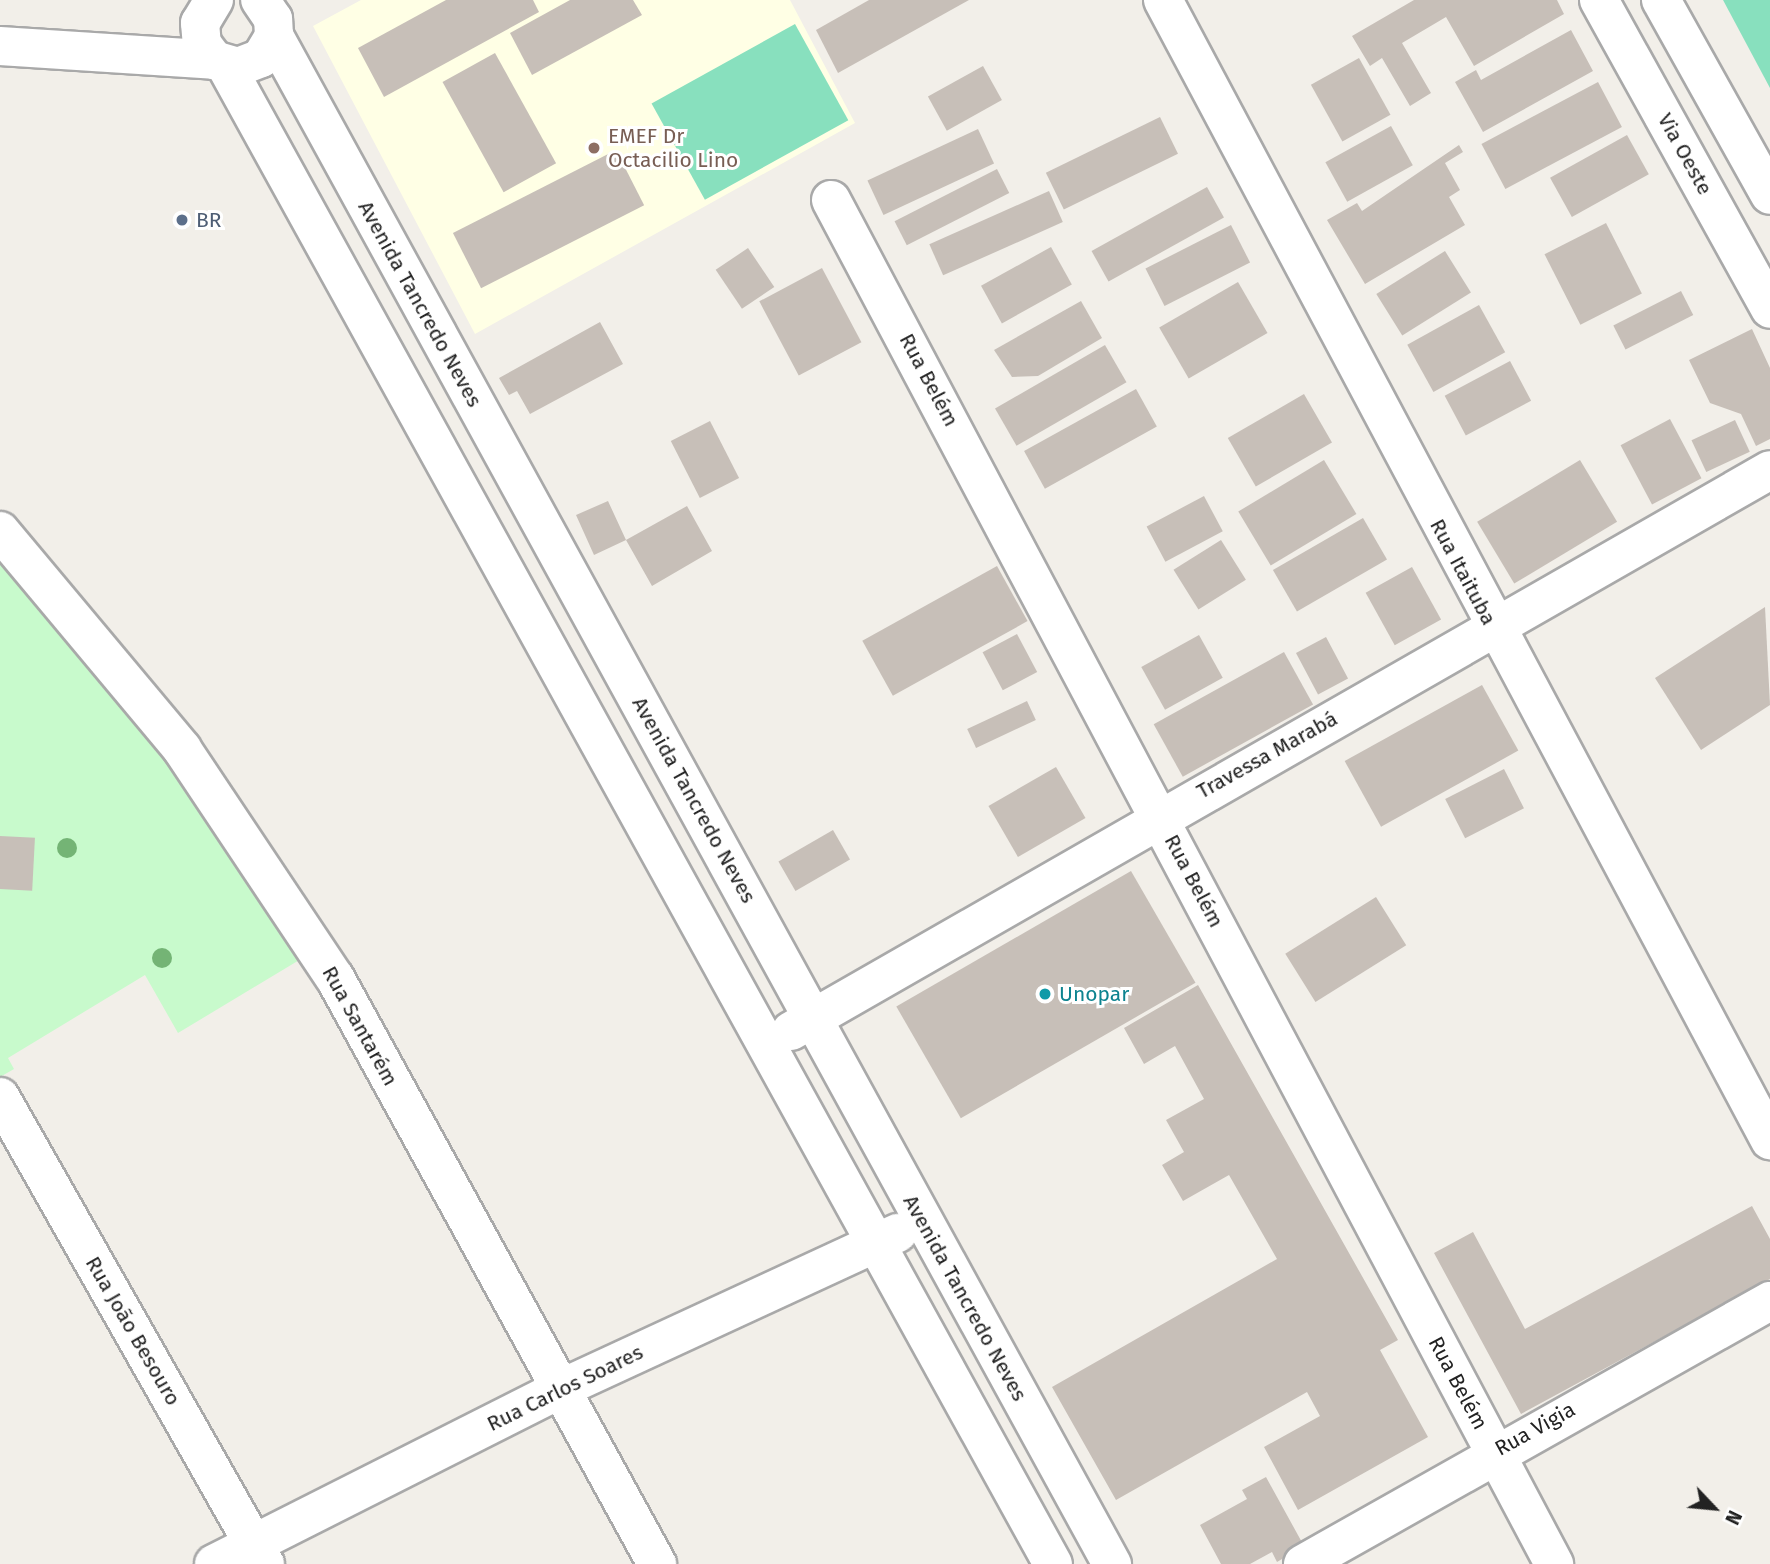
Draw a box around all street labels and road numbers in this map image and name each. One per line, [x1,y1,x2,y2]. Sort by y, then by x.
street label: Via Oeste [1652,109,1718,199]
street label: Avenida Tancredo Neves [353,197,487,411]
street label: Rua Belém [894,329,964,431]
street label: Rua Itaituba [1425,515,1501,629]
street label: Avenida Tancredo Neves [627,693,761,907]
street label: Travessa Marabá [1192,706,1342,804]
street label: Rua Belém [1159,830,1229,932]
street label: Rua Santarém [317,962,403,1090]
street label: Avenida Tancredo Neves [898,1191,1032,1405]
street label: Rua João Besouro [80,1252,186,1410]
street label: Rua Belém [1423,1332,1493,1434]
street label: Rua Carlos Soares [483,1339,647,1437]
street label: Rua Vigia [1491,1397,1579,1461]

